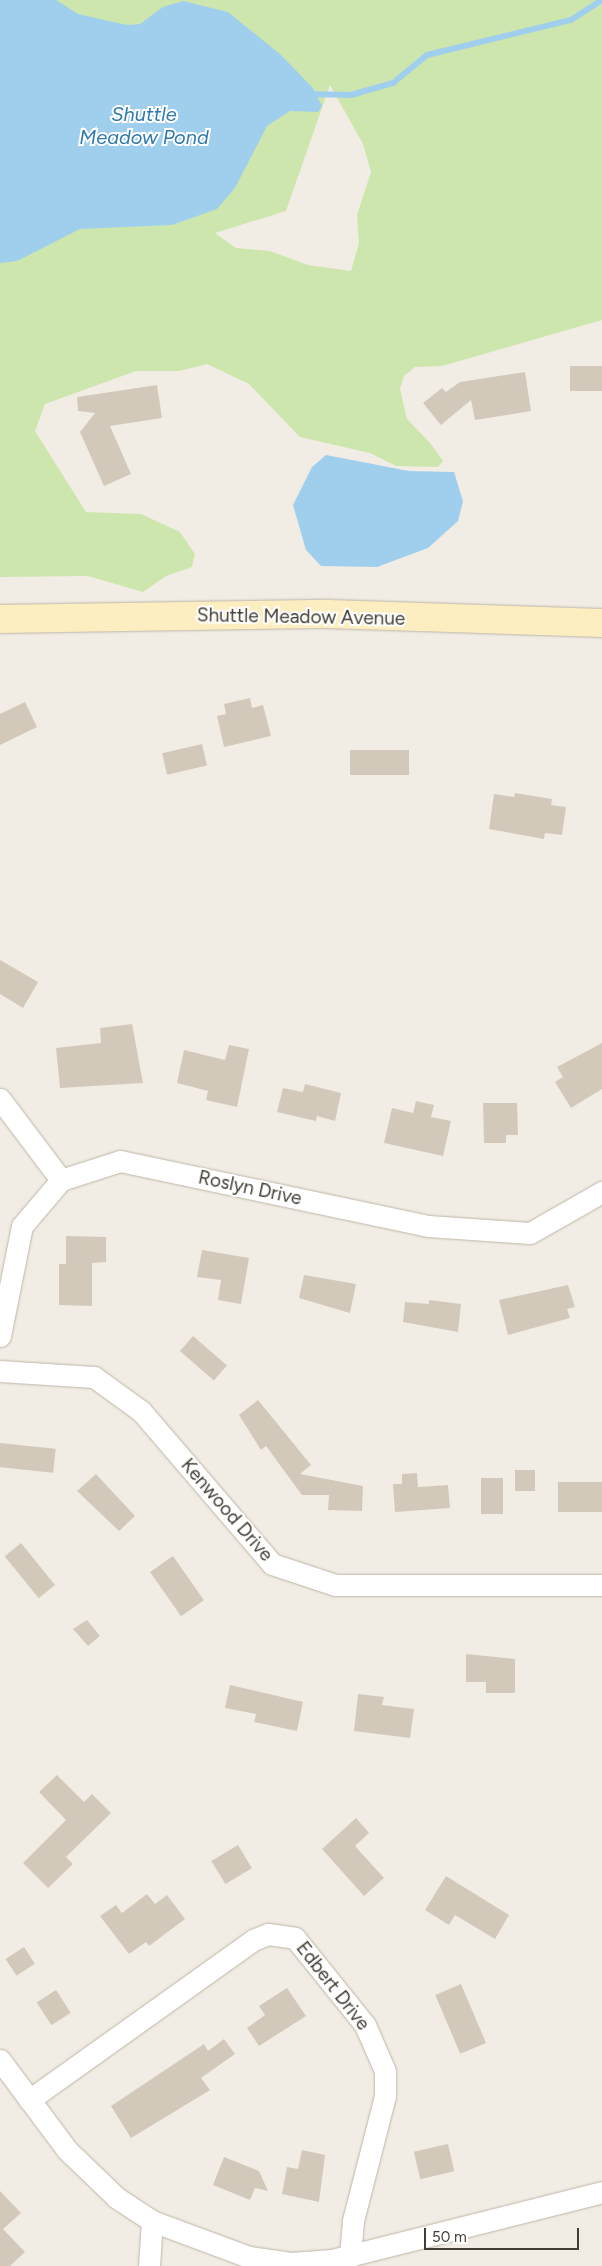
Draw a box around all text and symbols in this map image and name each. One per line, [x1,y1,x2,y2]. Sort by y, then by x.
water label: Shuttle Meadow Pond [79,102,209,149]
street label: Shuttle Meadow Avenue [197,604,405,630]
street label: Roslyn Drive [196,1166,304,1210]
street label: Kenwood Drive [176,1454,278,1566]
street label: Edbert Drive [291,1937,375,2035]
scale bar [427,2218,582,2250]
text: 50 m [432,2228,467,2246]

